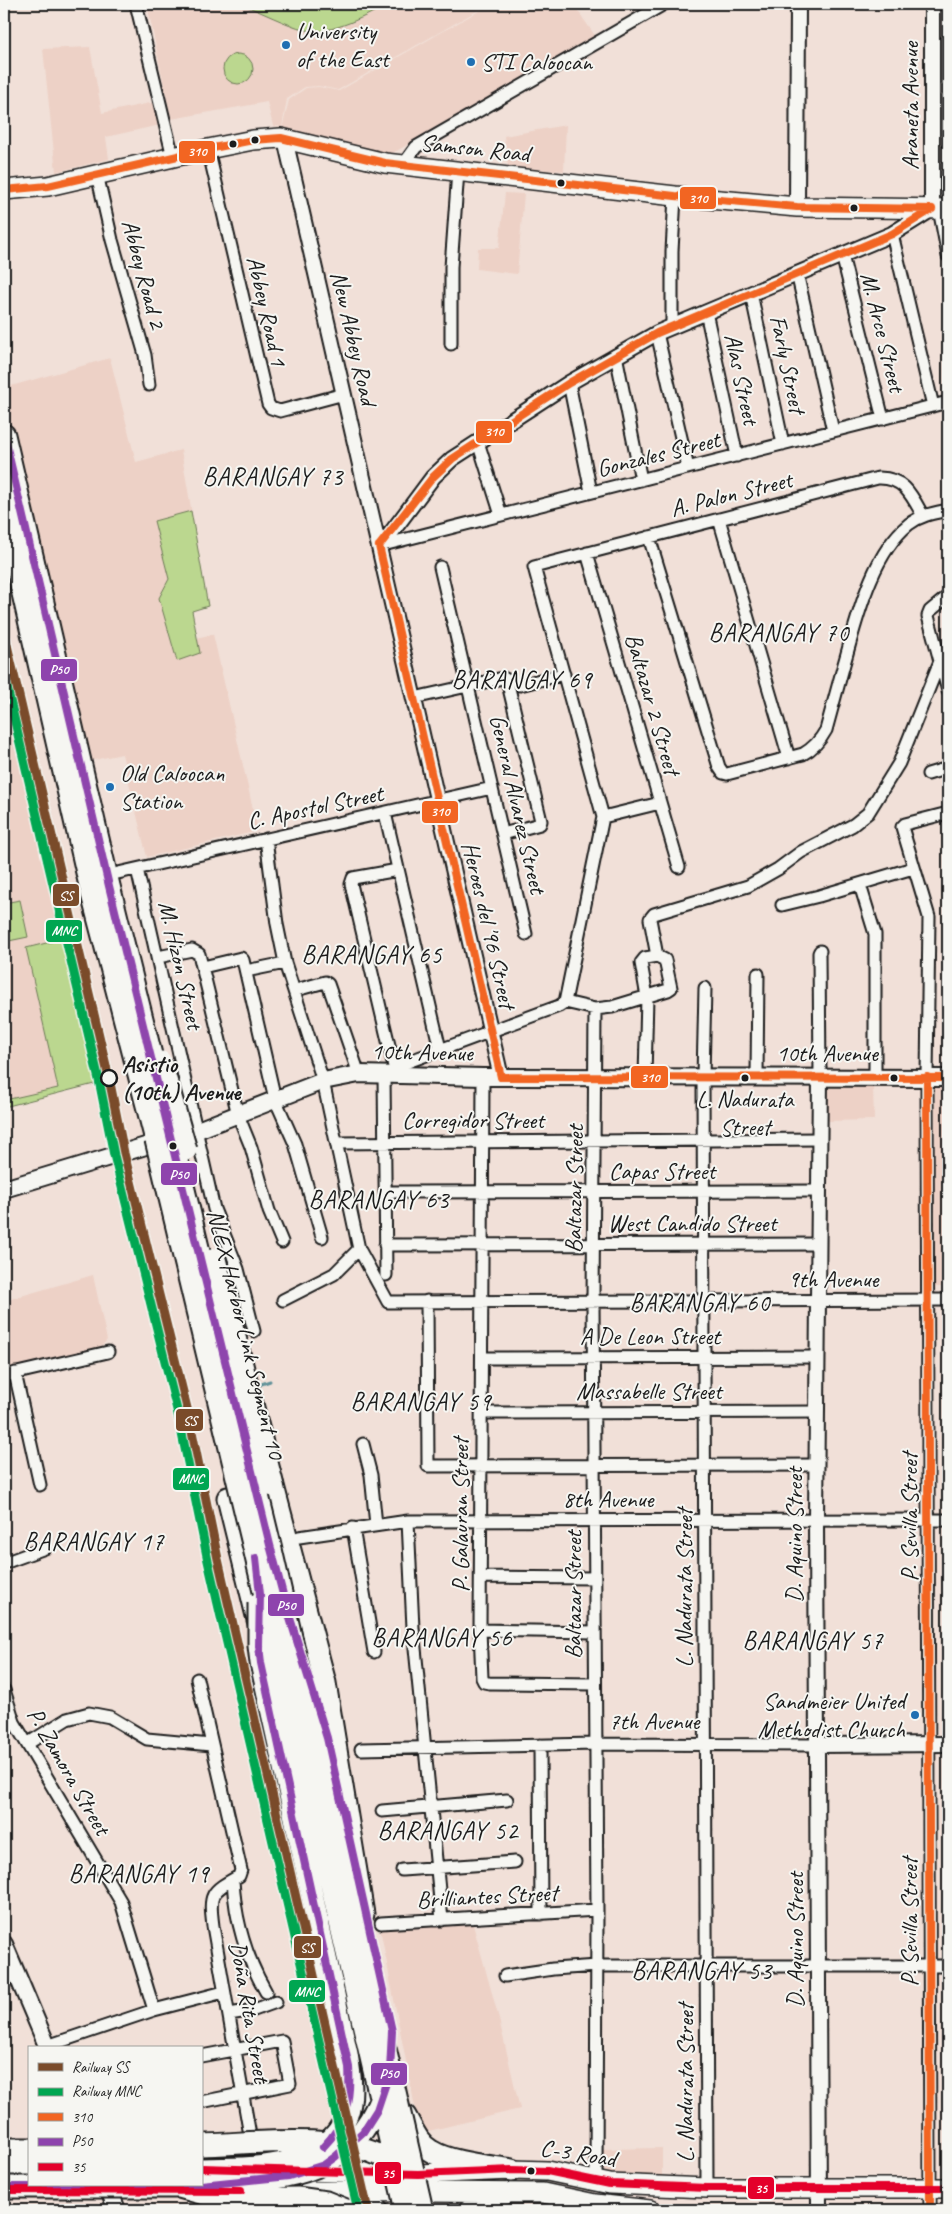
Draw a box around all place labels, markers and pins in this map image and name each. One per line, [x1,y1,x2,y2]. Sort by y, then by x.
place label: University of the East [296,16,390,74]
marker: University of the East [280,39,292,51]
place label: STI Caloocan [481,47,593,77]
marker: STI Caloocan [465,56,477,68]
unlabelled marker [250,135,260,145]
unlabelled marker [228,139,238,149]
unlabelled marker [556,178,566,188]
unlabelled marker [849,203,859,213]
place label: Old Caloocan Station [120,758,225,816]
marker: Old Caloocan Station [104,781,116,793]
place label: Asistio (10th) Avenue [122,1049,242,1107]
marker: Asistio (10th) Avenue [100,1069,118,1087]
marker: L. Nadurata Street [740,1073,750,1083]
unlabelled marker [889,1073,899,1083]
place label: L. Nadurata Street [697,1085,795,1142]
unlabelled marker [168,1141,178,1151]
place label: Sandmeier United Methodist Church [758,1686,909,1744]
marker: Sandmeier United Methodist Church [909,1709,921,1721]
unlabelled marker [526,2166,536,2176]

